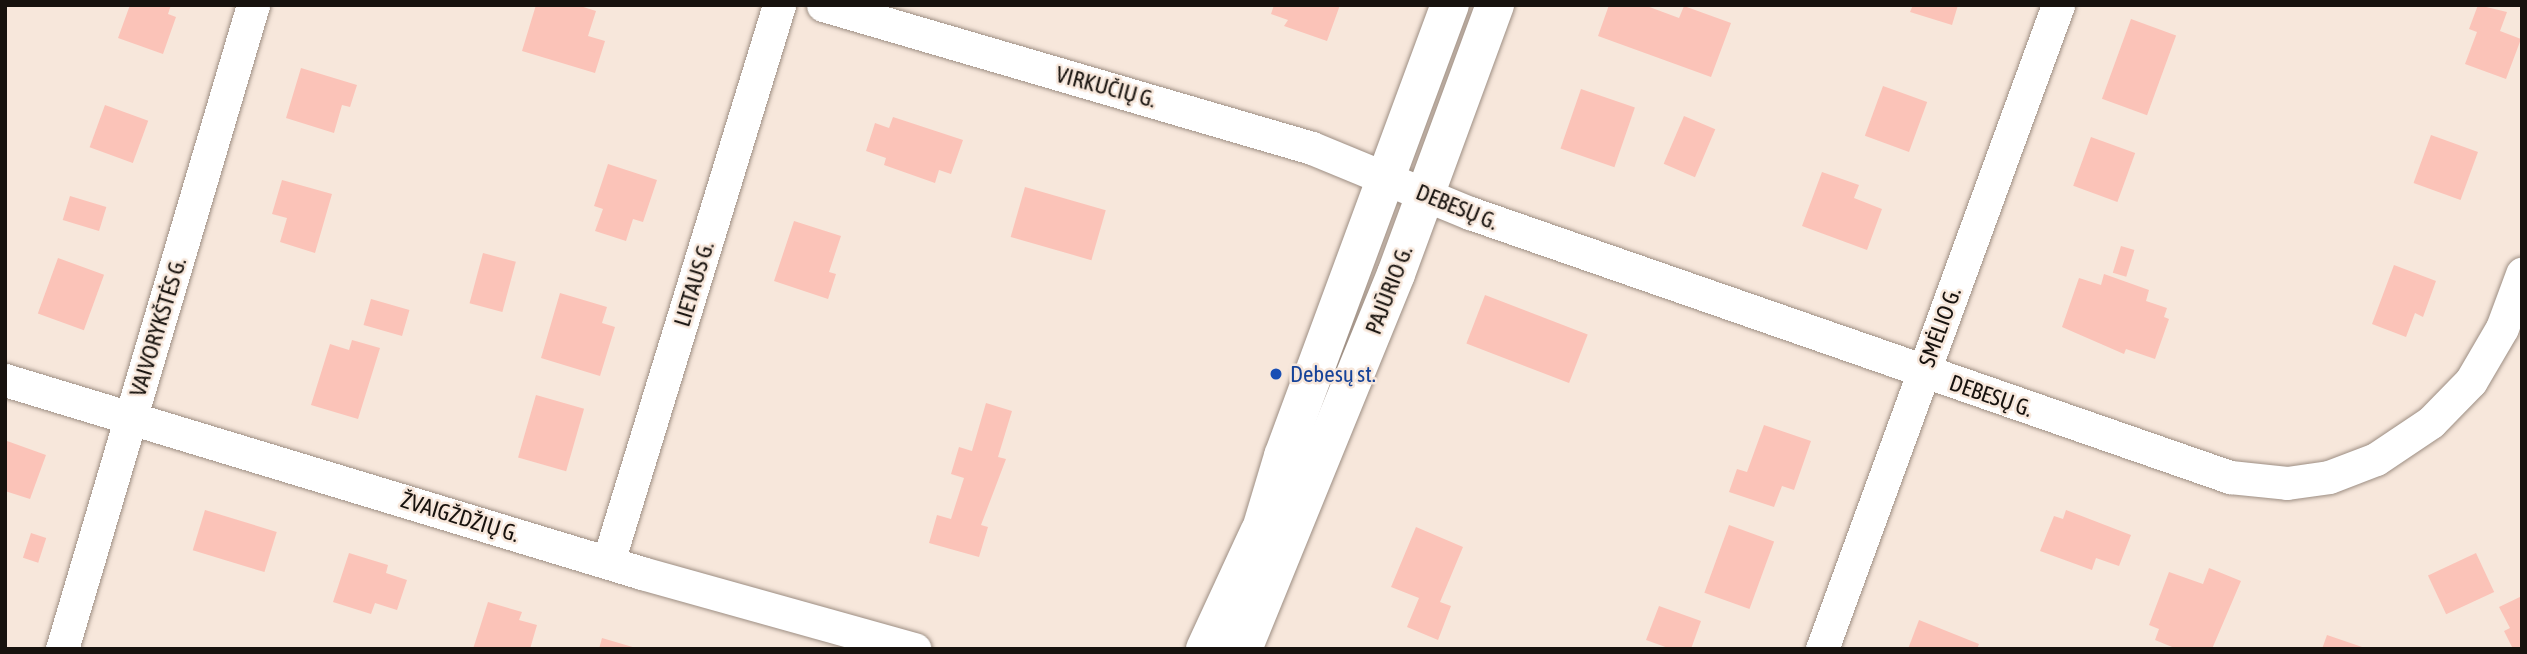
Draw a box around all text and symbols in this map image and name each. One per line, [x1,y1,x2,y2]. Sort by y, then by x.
street label: VIRKUČIŲ G. [1053,60,1159,114]
street label: DEBESŲ G. [1412,178,1502,236]
street label: LIETAUS G. [668,238,720,330]
street label: PAJŪRIO G. [1359,242,1419,338]
street label: VAIVORYKŠTĖS G. [124,254,192,400]
street label: SMĖLIO G. [1913,284,1967,370]
place label: Debesų st. [1290,360,1376,388]
marker: Debesų st. [1268,366,1284,382]
street label: DEBESŲ G. [1946,369,2036,423]
street label: ŽVAIGŽDŽIŲ G. [397,486,523,548]

